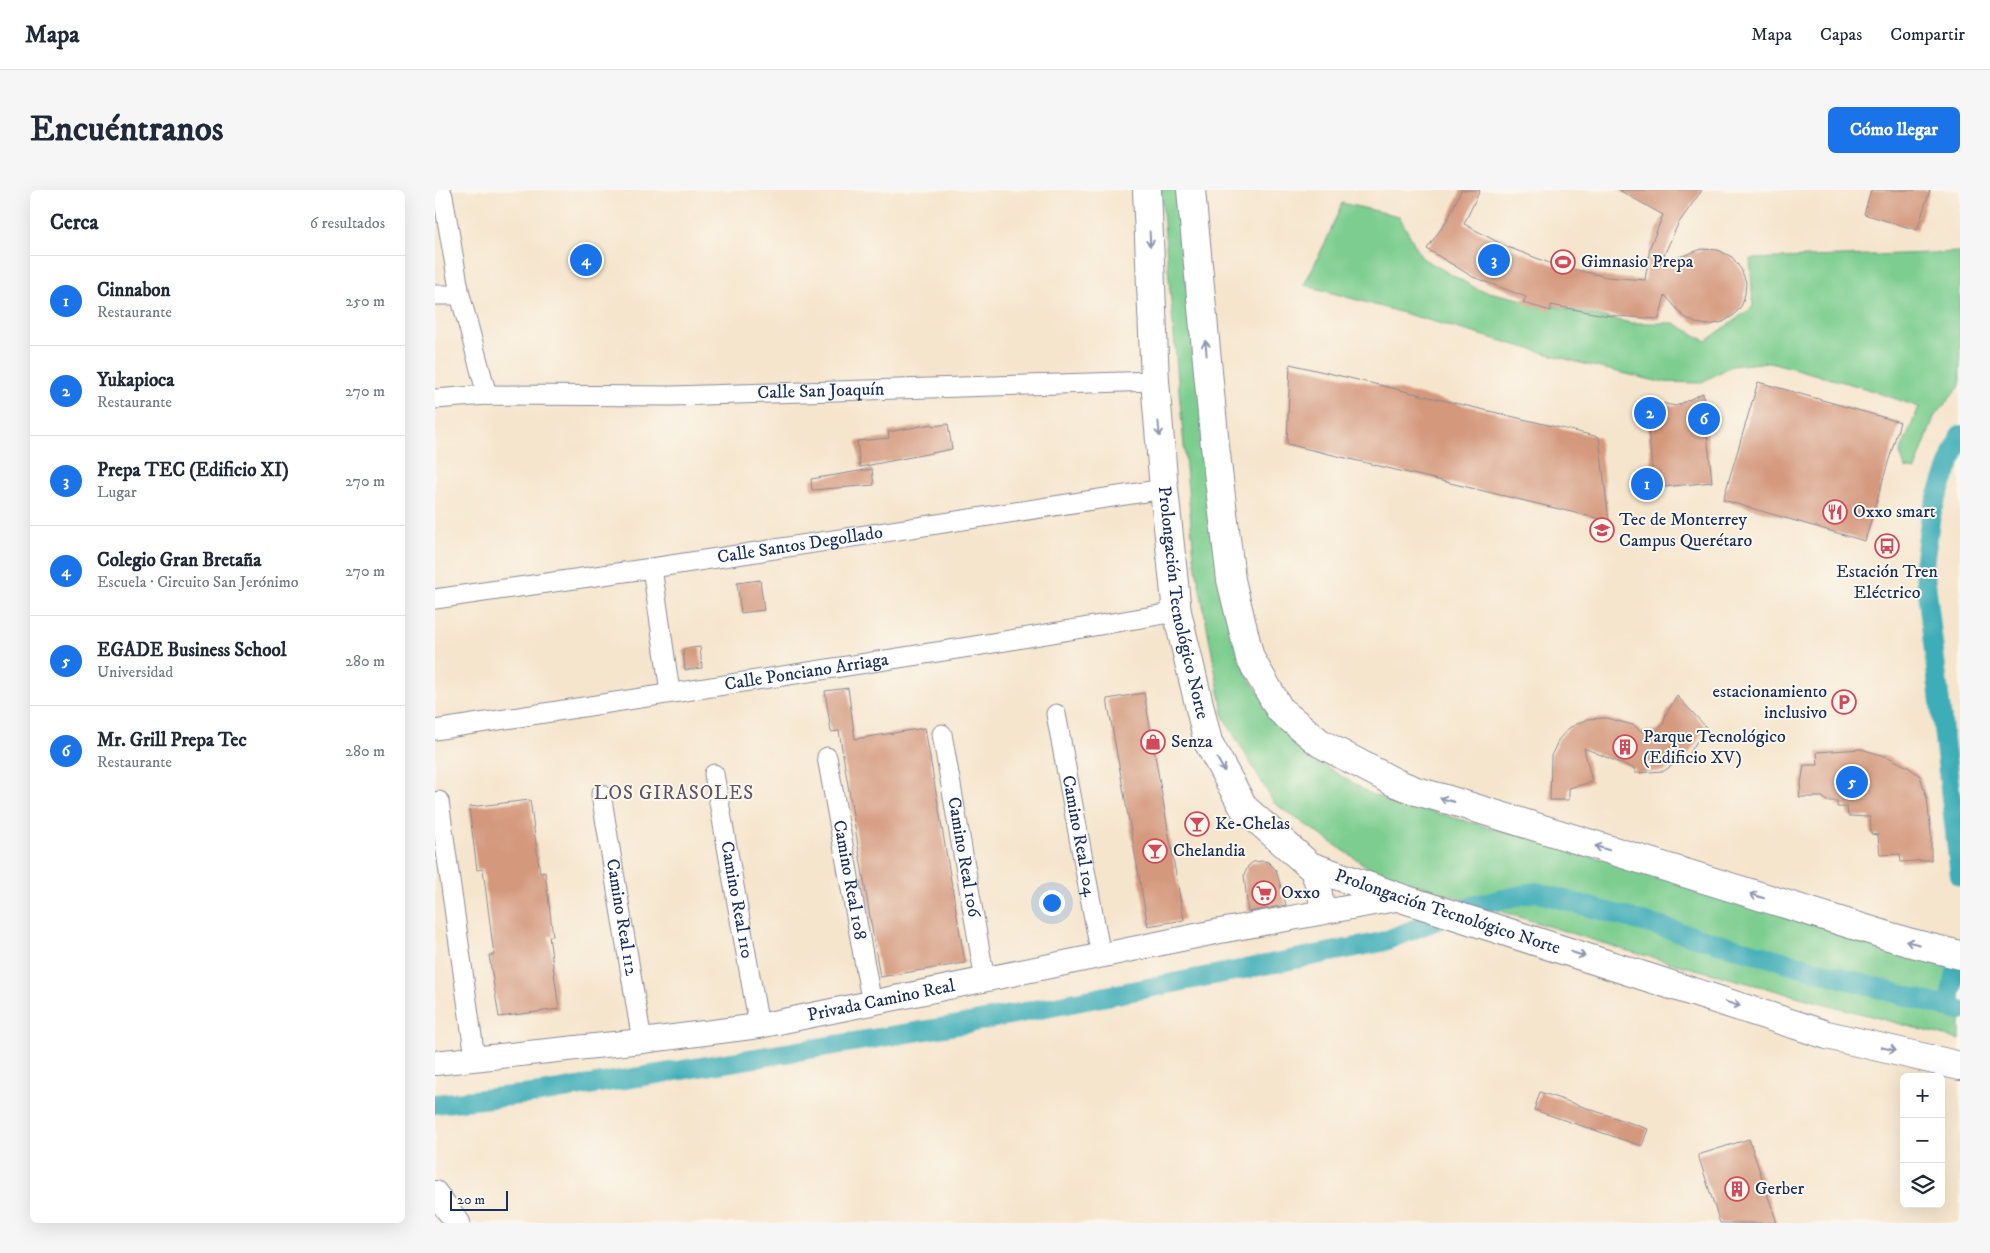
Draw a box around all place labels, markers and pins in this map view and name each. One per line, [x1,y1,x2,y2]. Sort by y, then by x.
pin: 4 [570,241,602,279]
pin: 3 [1478,241,1510,279]
sports icon: Gimnasio Prepa [1550,249,1576,275]
place label: Gimnasio Prepa [1581,251,1694,273]
pin: 2 [1634,394,1666,432]
pin: 6 [1688,400,1720,438]
pin: 1 [1631,465,1663,503]
restaurant icon: Oxxo smart [1822,499,1848,525]
place label: Oxxo smart [1853,501,1936,523]
place label: Tec de Monterrey Campus Querétaro [1619,509,1752,552]
school or university icon: Tec de Monterrey Campus Querétaro [1589,517,1615,543]
bus stop icon: Estación Tren Eléctrico [1874,533,1900,559]
place label: Estación Tren Eléctrico [1836,561,1939,604]
place label: estacionamiento inclusivo [1712,681,1827,724]
parking icon: estacionamiento inclusivo [1831,689,1857,715]
place label: Parque Tecnológico (Edificio XV) [1643,726,1786,769]
shop icon: Senza [1140,729,1166,755]
place label: Senza [1171,731,1213,753]
building icon: Parque Tecnológico (Edificio XV) [1612,734,1638,760]
pin: 5 [1836,763,1868,801]
bar icon: Ke-Chelas [1184,811,1210,837]
place label: Ke-Chelas [1215,813,1290,835]
bar icon: Chelandia [1142,838,1168,864]
place label: Chelandia [1173,840,1246,862]
supermarket icon: Oxxo [1251,880,1277,906]
place label: Oxxo [1281,882,1320,904]
building icon: Gerber [1724,1176,1750,1202]
place label: Gerber [1755,1178,1805,1200]

